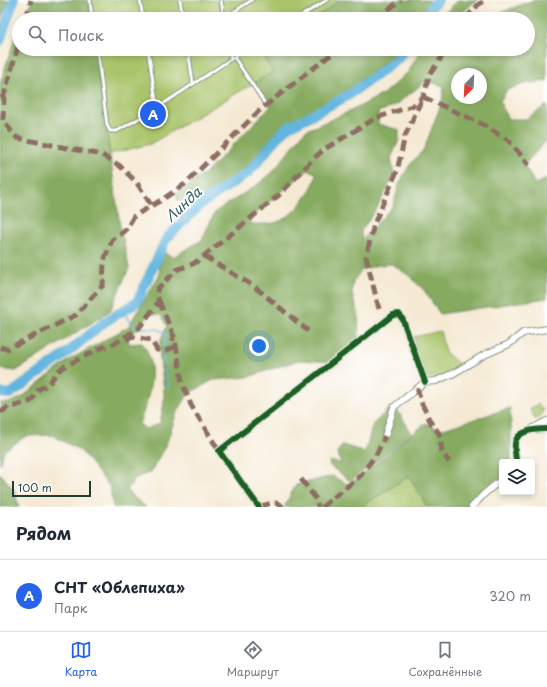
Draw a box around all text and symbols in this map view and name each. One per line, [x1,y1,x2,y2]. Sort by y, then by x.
search box [12,12,535,56]
icon: search [26,23,48,45]
text: Поиск [58,23,104,46]
north arrow [451,68,487,104]
pin: A [140,99,166,129]
water label: Линда [160,181,207,226]
your location [249,336,269,356]
map controls [499,459,535,495]
button: layers [499,459,535,495]
scale bar [12,479,91,498]
text: 100 m [18,479,52,496]
text: Рядом [16,520,71,546]
text: СНТ «Облепиха» [54,575,185,598]
text: A [24,586,34,605]
text: 320 m [489,586,531,605]
text: Парк [54,598,88,617]
tab: Карта [65,639,97,680]
tab: Маршрут [227,639,279,680]
tab: Сохранённые [409,639,482,680]

